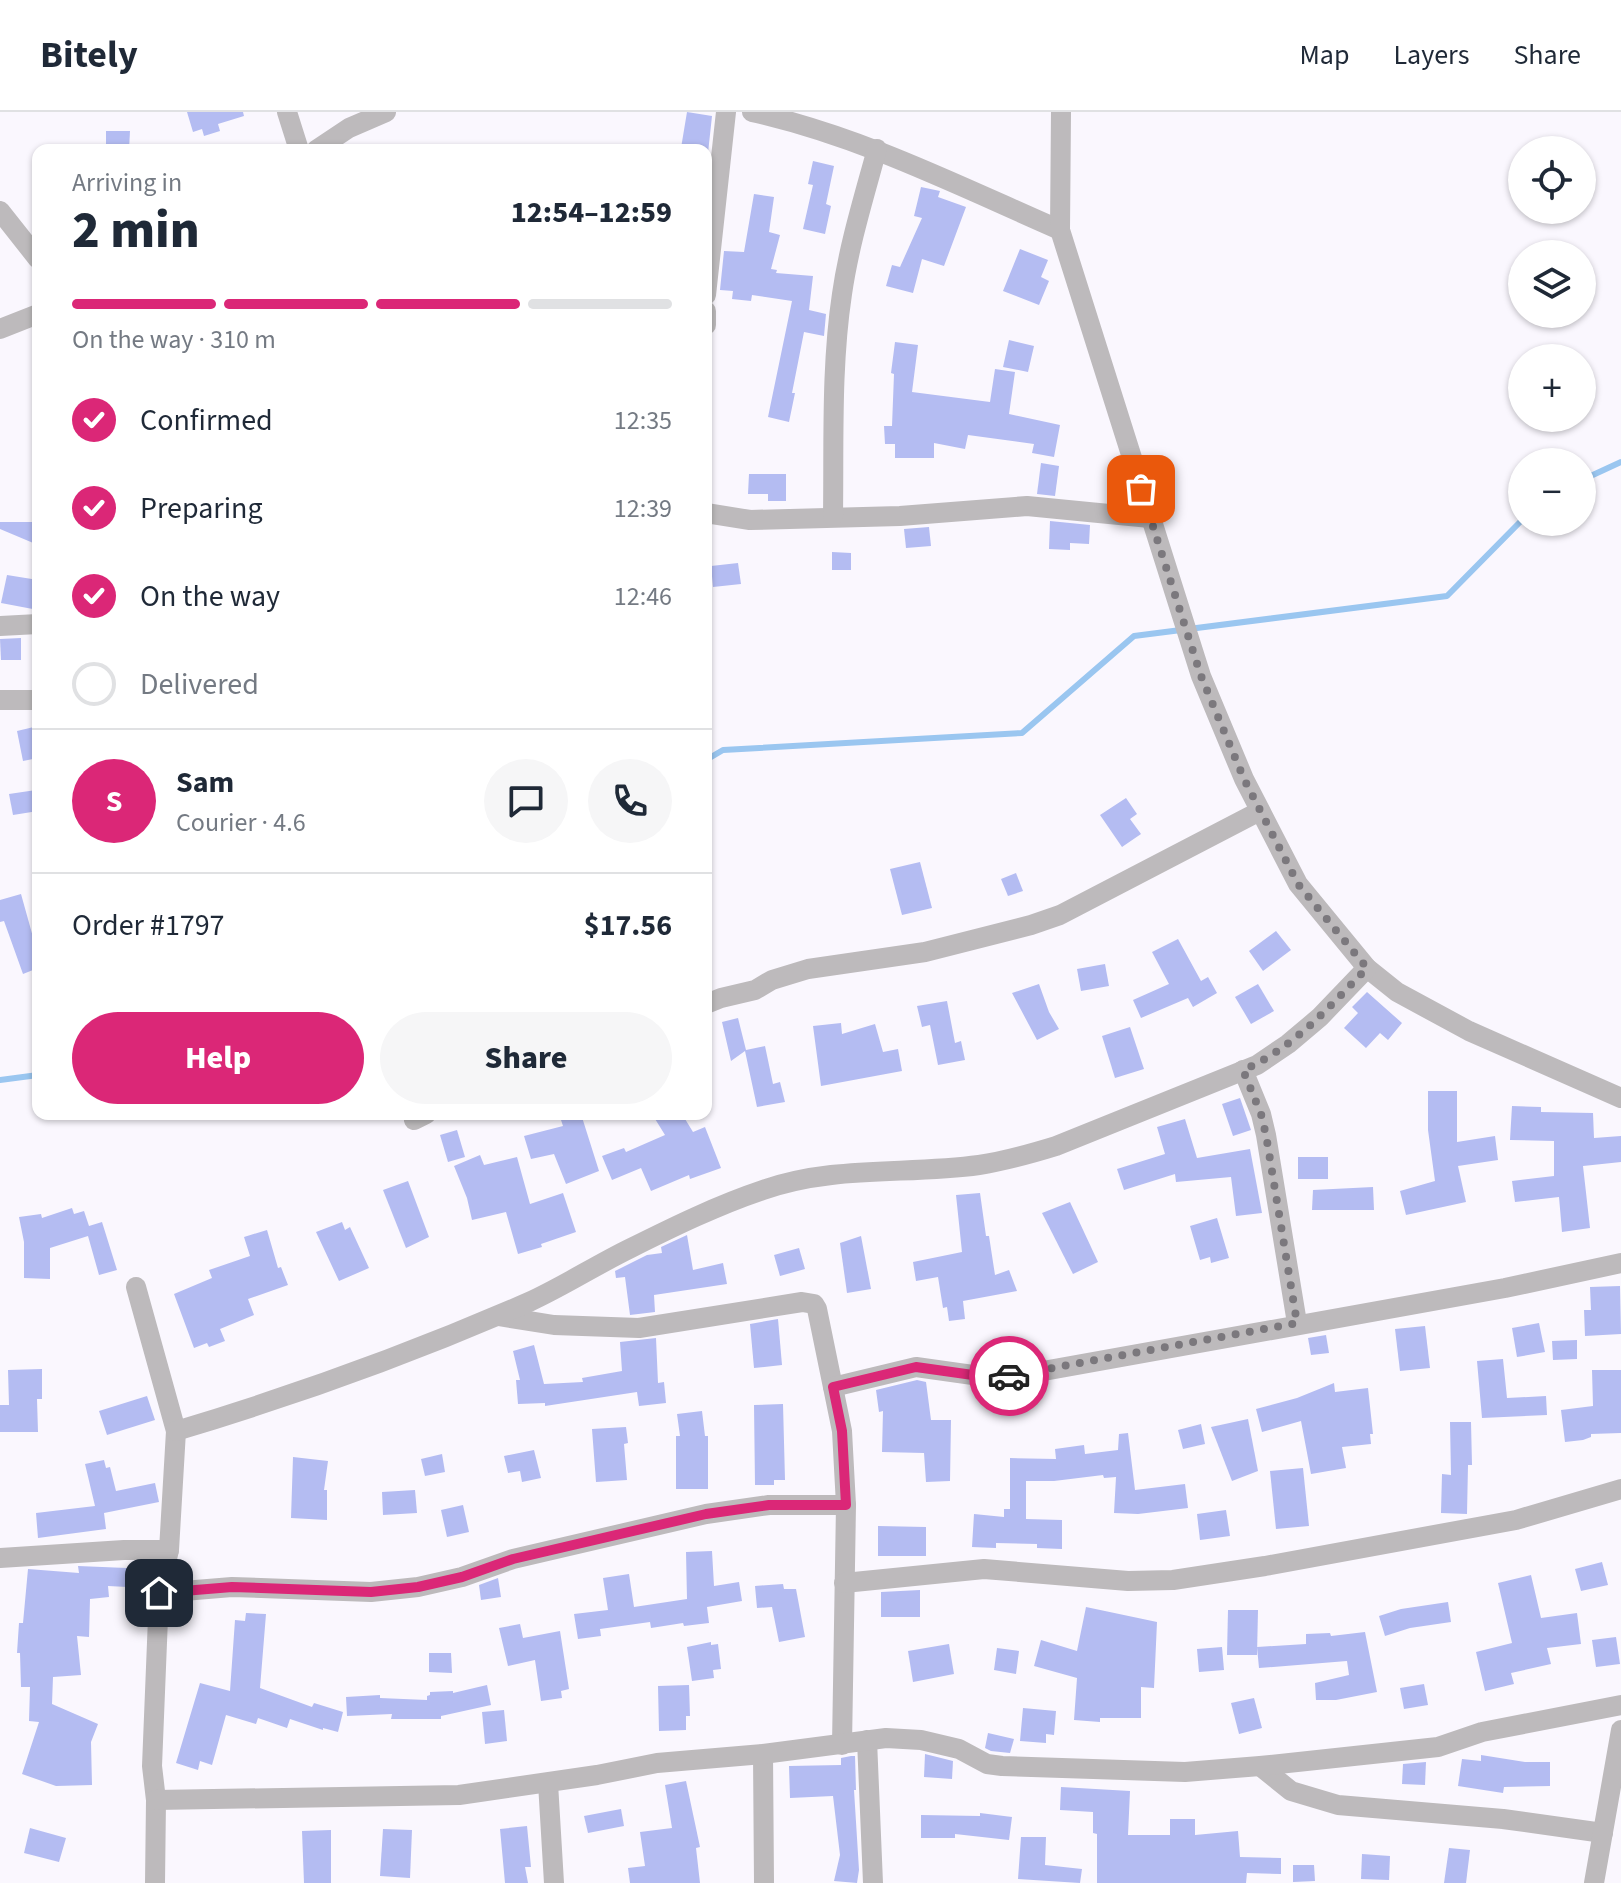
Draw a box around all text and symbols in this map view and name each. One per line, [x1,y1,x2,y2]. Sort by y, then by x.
text: Bitely [40,28,138,82]
text: Map [1299,35,1349,75]
text: Layers [1393,35,1469,75]
text: Share [1513,35,1581,75]
map controls [1508,136,1596,536]
button: locate [1508,136,1596,224]
text: Arriving in [72,164,182,201]
text: 12:54–12:59 [511,191,672,234]
text: 2 min [72,194,200,268]
button: layers [1508,240,1596,328]
text: On the way · 310 m [72,321,276,358]
button: + [1508,344,1596,432]
icon: check [72,398,116,442]
text: Confirmed [140,399,273,442]
text: 12:35 [614,402,672,439]
button: − [1508,448,1596,536]
pin [1107,455,1175,523]
icon: bag [1119,467,1163,511]
icon: check [72,486,116,530]
text: Preparing [140,487,263,530]
text: 12:39 [614,490,672,527]
icon: check [72,574,116,618]
text: On the way [140,575,280,618]
text: 12:46 [614,578,672,615]
text: Delivered [140,663,259,706]
button: chat [484,759,568,843]
button: phone [588,759,672,843]
text: Sam [176,761,234,804]
text: S [106,780,122,823]
text: Courier · 4.6 [176,804,306,841]
text: Order #1797 [72,904,225,947]
text: $17.56 [584,904,672,947]
button: Help [72,1012,364,1104]
button: Share [380,1012,672,1104]
courier [969,1336,1049,1416]
icon: car [987,1354,1031,1398]
pin [125,1559,193,1627]
icon: home [137,1571,181,1615]

